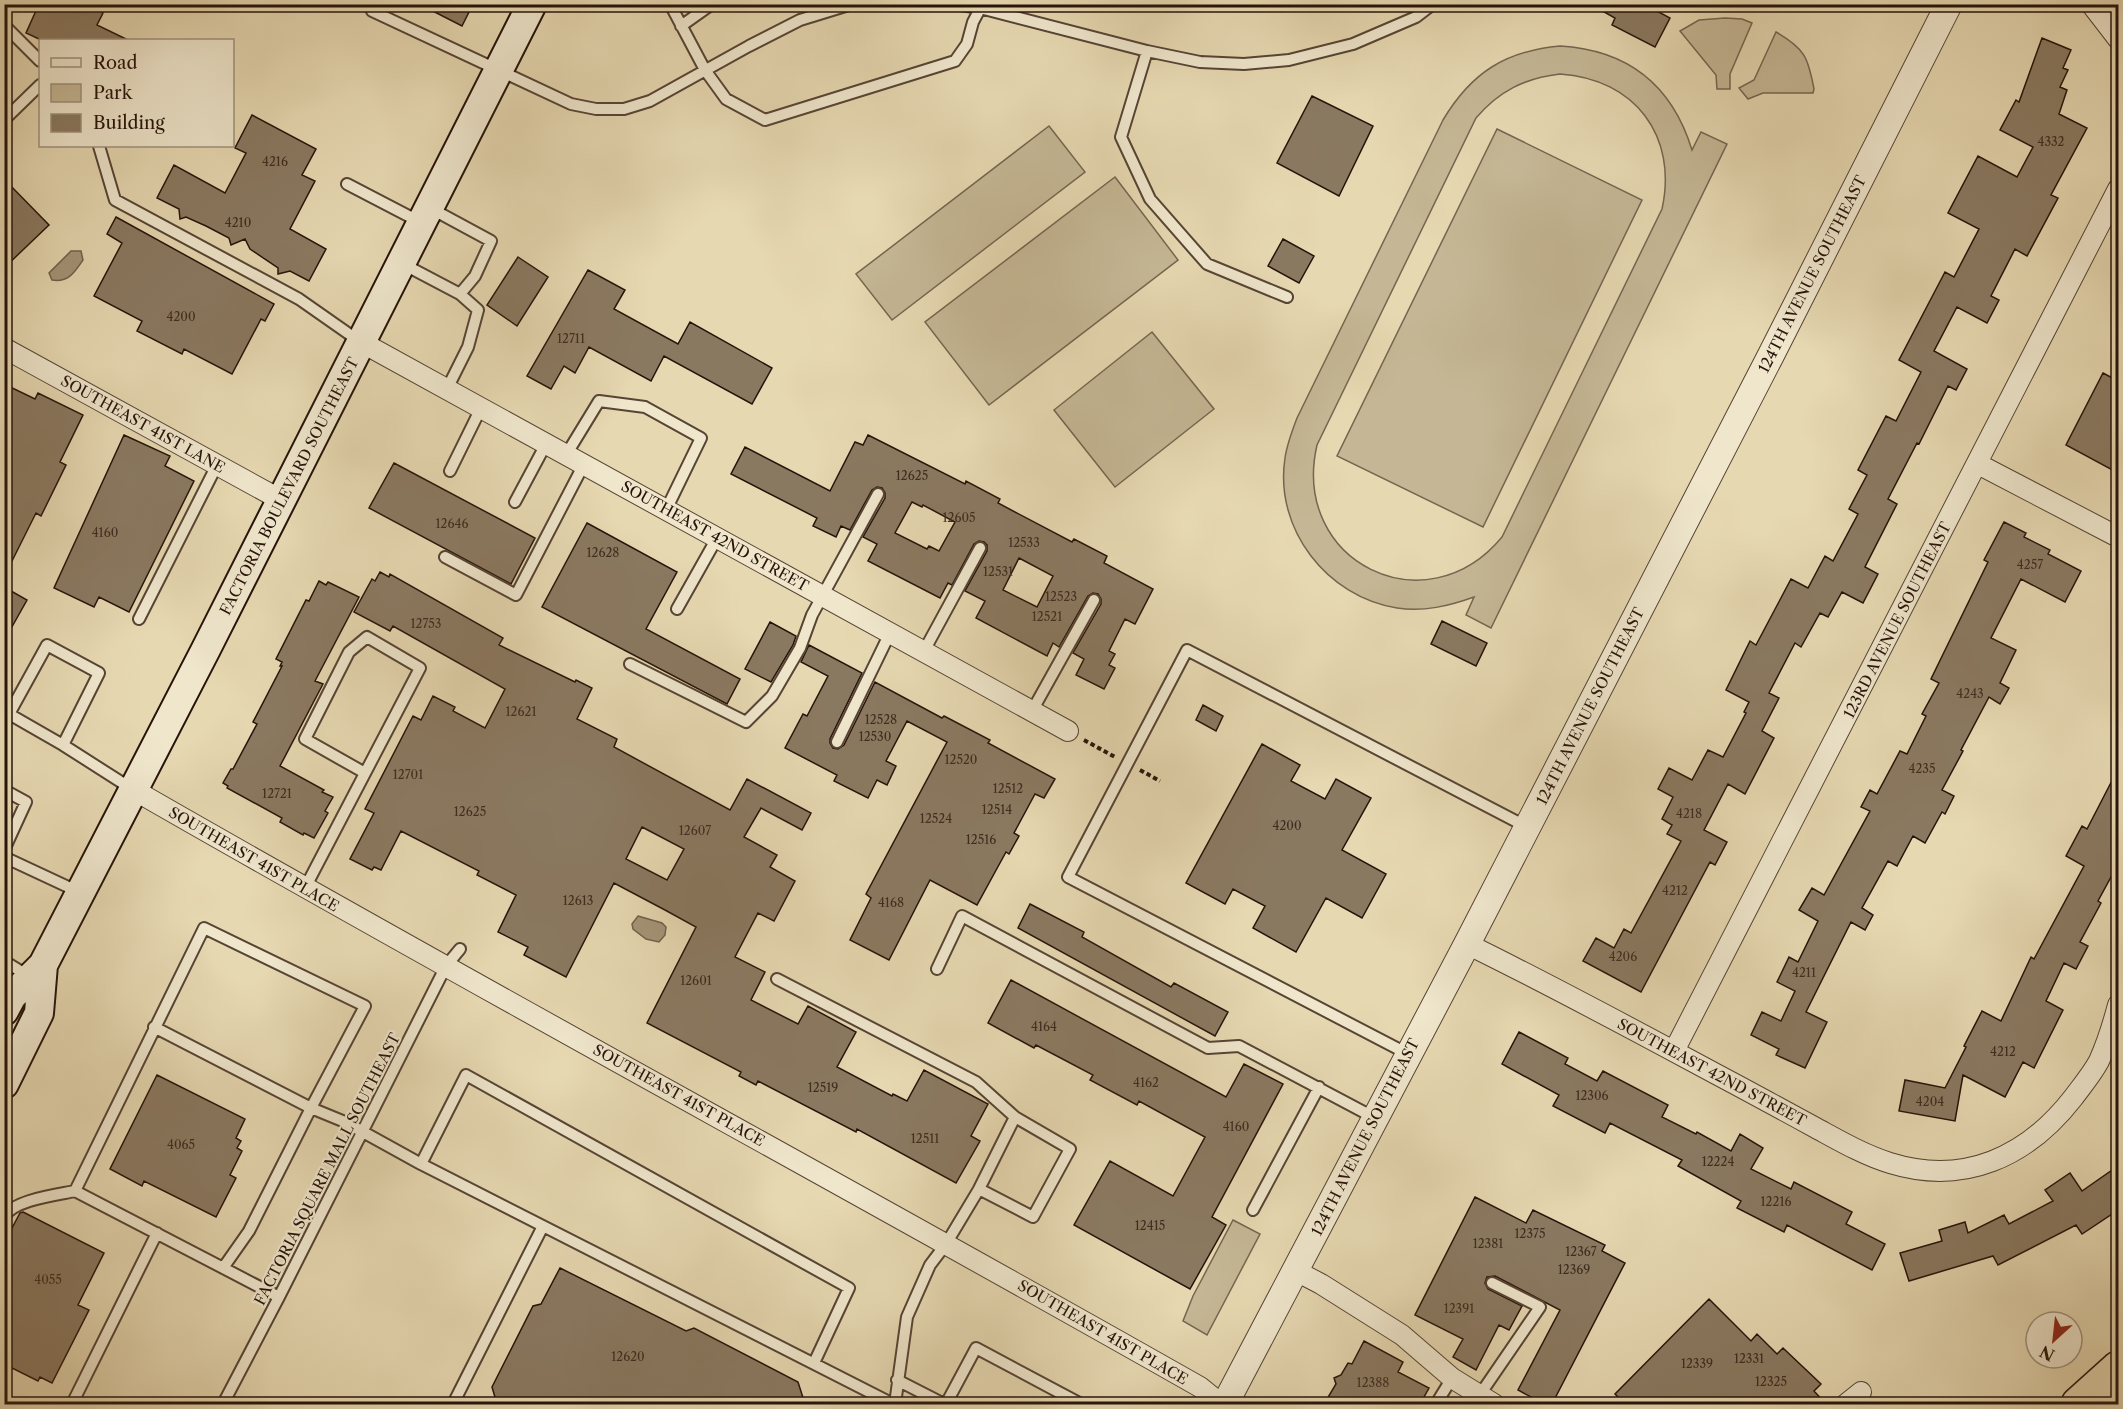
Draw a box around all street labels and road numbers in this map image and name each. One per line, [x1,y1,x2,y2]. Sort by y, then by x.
street label: 124TH AVENUE SOUTHEAST [1754,171,1871,376]
street label: FACTORIA BOULEVARD SOUTHEAST [215,353,363,618]
street label: SOUTHEAST 41ST LANE [58,371,228,477]
street label: SOUTHEAST 42ND STREET [618,476,813,596]
street label: 123RD AVENUE SOUTHEAST [1839,518,1955,721]
street label: 124TH AVENUE SOUTHEAST [1532,603,1649,808]
street label: SOUTHEAST 41ST PLACE [166,802,342,916]
street label: SOUTHEAST 42ND STREET [1614,1014,1810,1130]
street label: FACTORIA SQUARE MALL SOUTHEAST [250,1029,405,1308]
street label: 124TH AVENUE SOUTHEAST [1307,1034,1424,1239]
street label: SOUTHEAST 41ST PLACE [590,1040,768,1150]
street label: SOUTHEAST 41ST PLACE [1015,1275,1191,1389]

